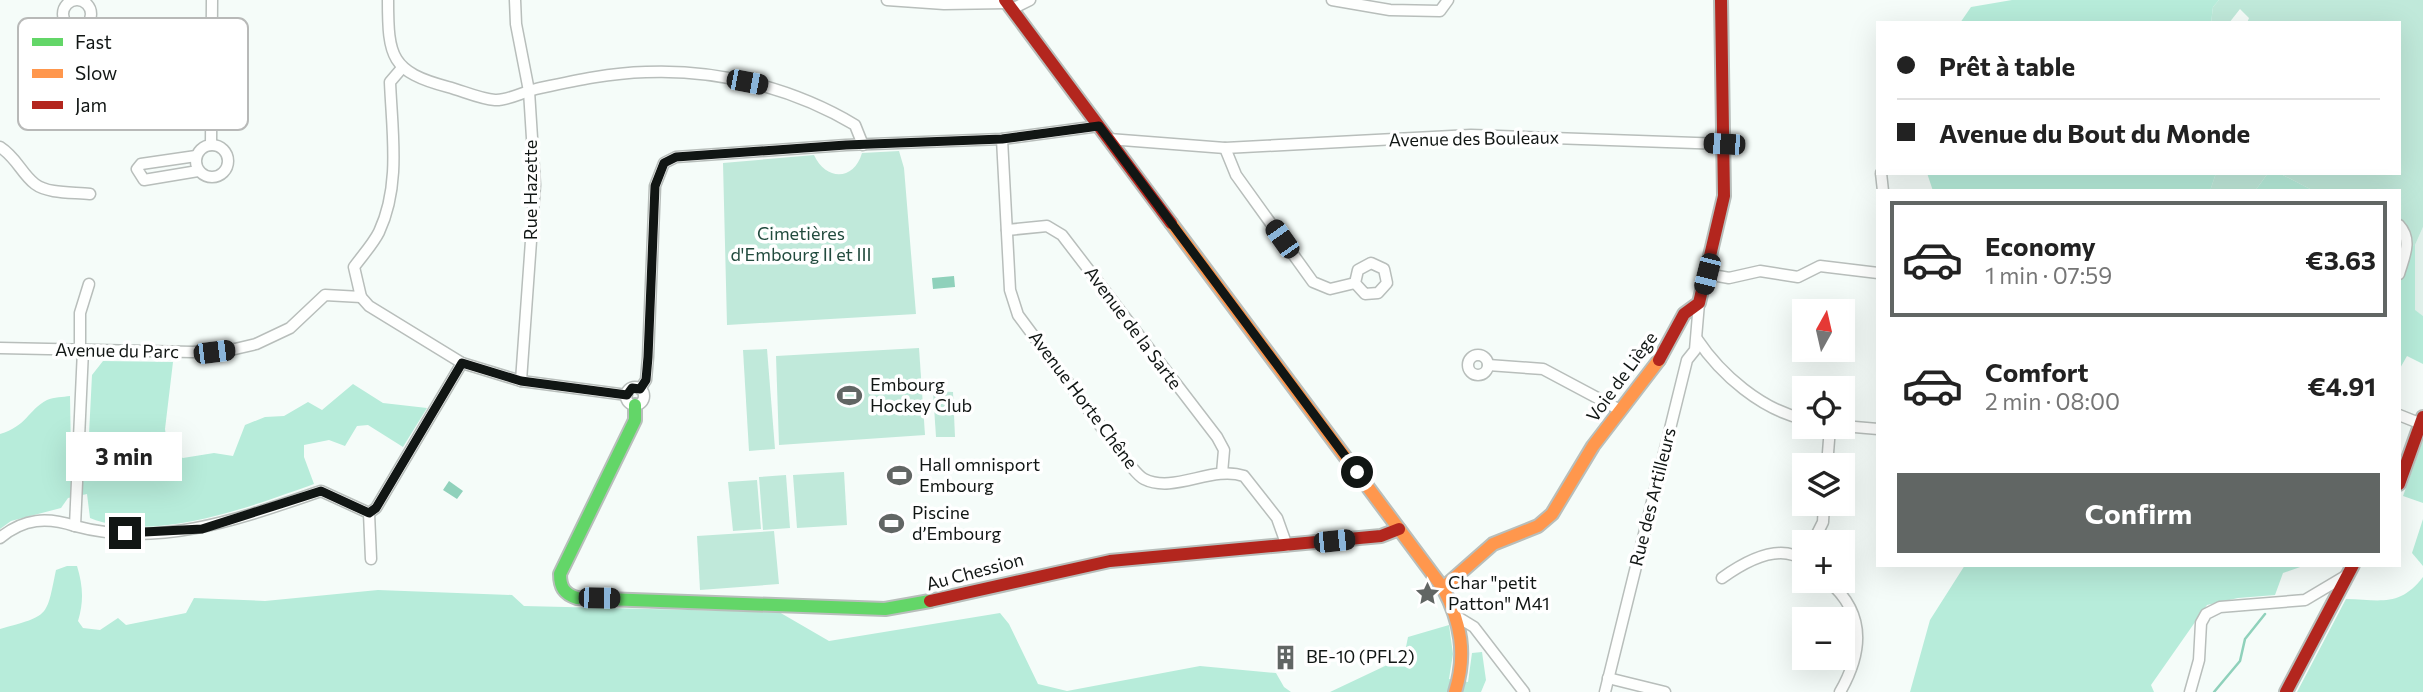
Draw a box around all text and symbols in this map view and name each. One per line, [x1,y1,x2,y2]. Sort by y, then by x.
legend [18,18,248,130]
text: Fast [75,30,112,53]
text: Prêt à table [1939,50,2075,81]
text: Slow [75,61,117,84]
car [725,68,770,96]
text: Jam [75,93,107,116]
text: Avenue du Bout du Monde [1939,117,2250,148]
street label: Avenue des Bouleaux [1389,126,1560,150]
car [1703,132,1746,156]
street label: Rue Hazette [519,140,541,240]
car [1262,216,1303,262]
park label: Cimetières d'Embourg II et III [730,222,872,265]
icon: car [1901,228,1964,291]
text: Economy [1985,230,2096,261]
text: €3.63 [2305,244,2376,275]
car [1692,251,1723,297]
text: 1 min · 07:59 [1985,261,2112,289]
street label: Avenue de la Sarte [1080,262,1187,393]
north arrow [1792,299,1855,362]
map controls [1792,299,1855,670]
street label: Avenue Horte Chêne [1025,326,1143,473]
street label: Voie de Liège [1581,327,1661,426]
street label: Avenue du Parc [55,338,179,362]
car [192,339,237,365]
icon: car [1901,354,1964,417]
text: Comfort [1985,356,2088,387]
text: €4.91 [2308,370,2376,401]
place label: Embourg Hockey Club [870,373,972,416]
button: locate [1792,376,1855,439]
sports icon: Embourg Hockey Club [836,381,864,409]
text: 2 min · 08:00 [1985,387,2120,415]
street label: Rue des Artilleurs [1624,425,1680,568]
callout: 3 min [67,432,183,480]
text: 3 min [95,442,153,470]
place label: Hall omnisport Embourg [919,453,1040,496]
button: layers [1792,453,1855,516]
route start [1341,456,1373,488]
sports icon: Hall omnisport Embourg [885,461,913,489]
button: Confirm [1897,473,2380,553]
place label: Piscine d’Embourg [912,501,1002,544]
sports icon: Piscine d’Embourg [878,509,906,537]
route end [109,517,141,549]
car [1313,528,1356,554]
button: + [1792,530,1855,593]
street label: Au Chession [924,547,1026,595]
place label: Char "petit Patton" M41 [1448,571,1550,614]
place icon: Char "petit Patton" M41 [1414,579,1442,607]
car [578,587,621,609]
button: − [1792,607,1855,670]
building icon: BE-10 (PFL2) [1272,643,1300,671]
place label: BE-10 (PFL2) [1306,645,1415,667]

